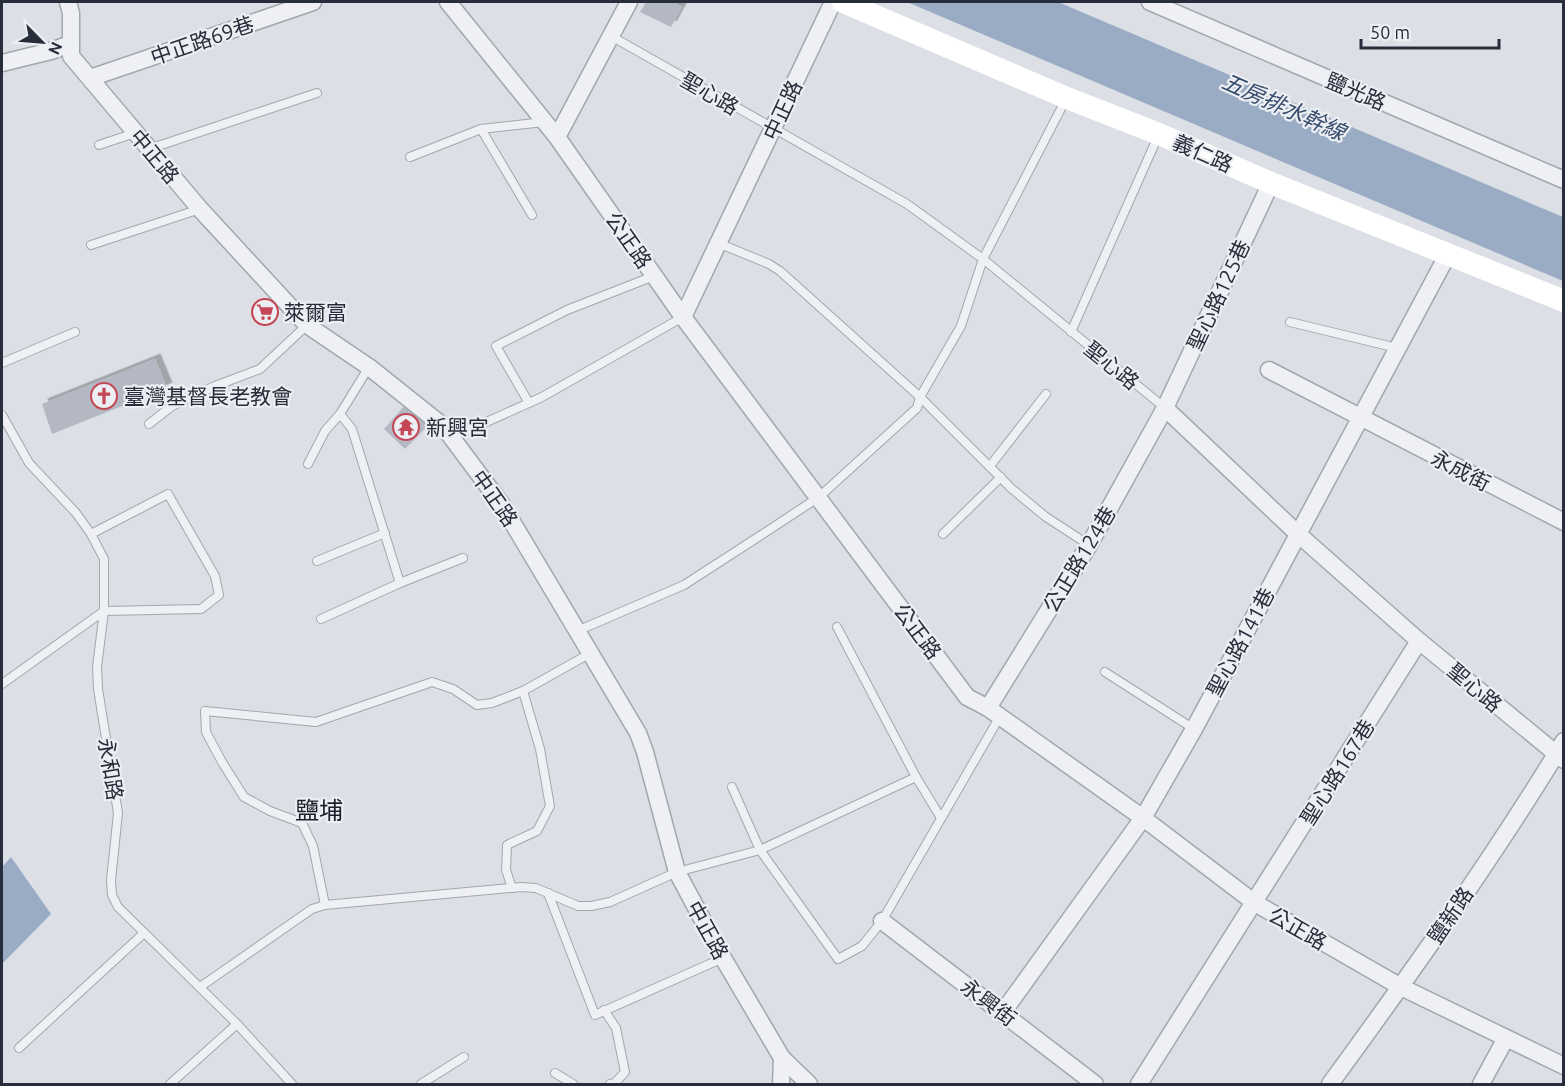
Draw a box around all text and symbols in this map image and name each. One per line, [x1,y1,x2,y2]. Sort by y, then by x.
street label: 中正路69巷 [147,11,257,69]
north arrow [12,12,72,72]
scale bar [1361,12,1499,50]
text: 50 m [1370,22,1410,42]
text: N [45,39,66,58]
street label: 聖心路 [677,67,743,119]
water label: 五房排水幹線 [1219,68,1352,145]
street label: 鹽光路 [1322,68,1390,114]
street label: 中正路 [758,76,806,144]
street label: 中正路 [126,124,184,188]
street label: 義仁路 [1169,129,1237,177]
street label: 公正路 [601,207,657,273]
street label: 聖心路125巷 [1182,236,1254,354]
supermarket icon: 萊爾富 [250,297,280,327]
place label: 萊爾富 [284,300,347,324]
street label: 聖心路 [1080,336,1144,394]
church icon: 臺灣基督長老教會 [89,381,119,411]
place label: 臺灣基督長老教會 [124,384,292,408]
temple icon: 新興宮 [391,412,421,442]
place label: 新興宮 [426,415,489,439]
street label: 永成街 [1427,445,1495,495]
street label: 中正路 [467,465,523,531]
street label: 公正路124巷 [1038,502,1120,616]
street label: 聖心路141巷 [1201,584,1279,700]
street label: 公正路 [889,599,947,663]
street label: 聖心路 [1443,658,1507,716]
street label: 聖心路167巷 [1295,715,1379,829]
street label: 永和路 [94,736,128,802]
district label: 鹽埔 [295,797,343,824]
street label: 鹽新路 [1422,882,1478,948]
street label: 中正路 [682,897,734,963]
street label: 公正路 [1265,902,1331,954]
street label: 永興街 [957,973,1021,1031]

